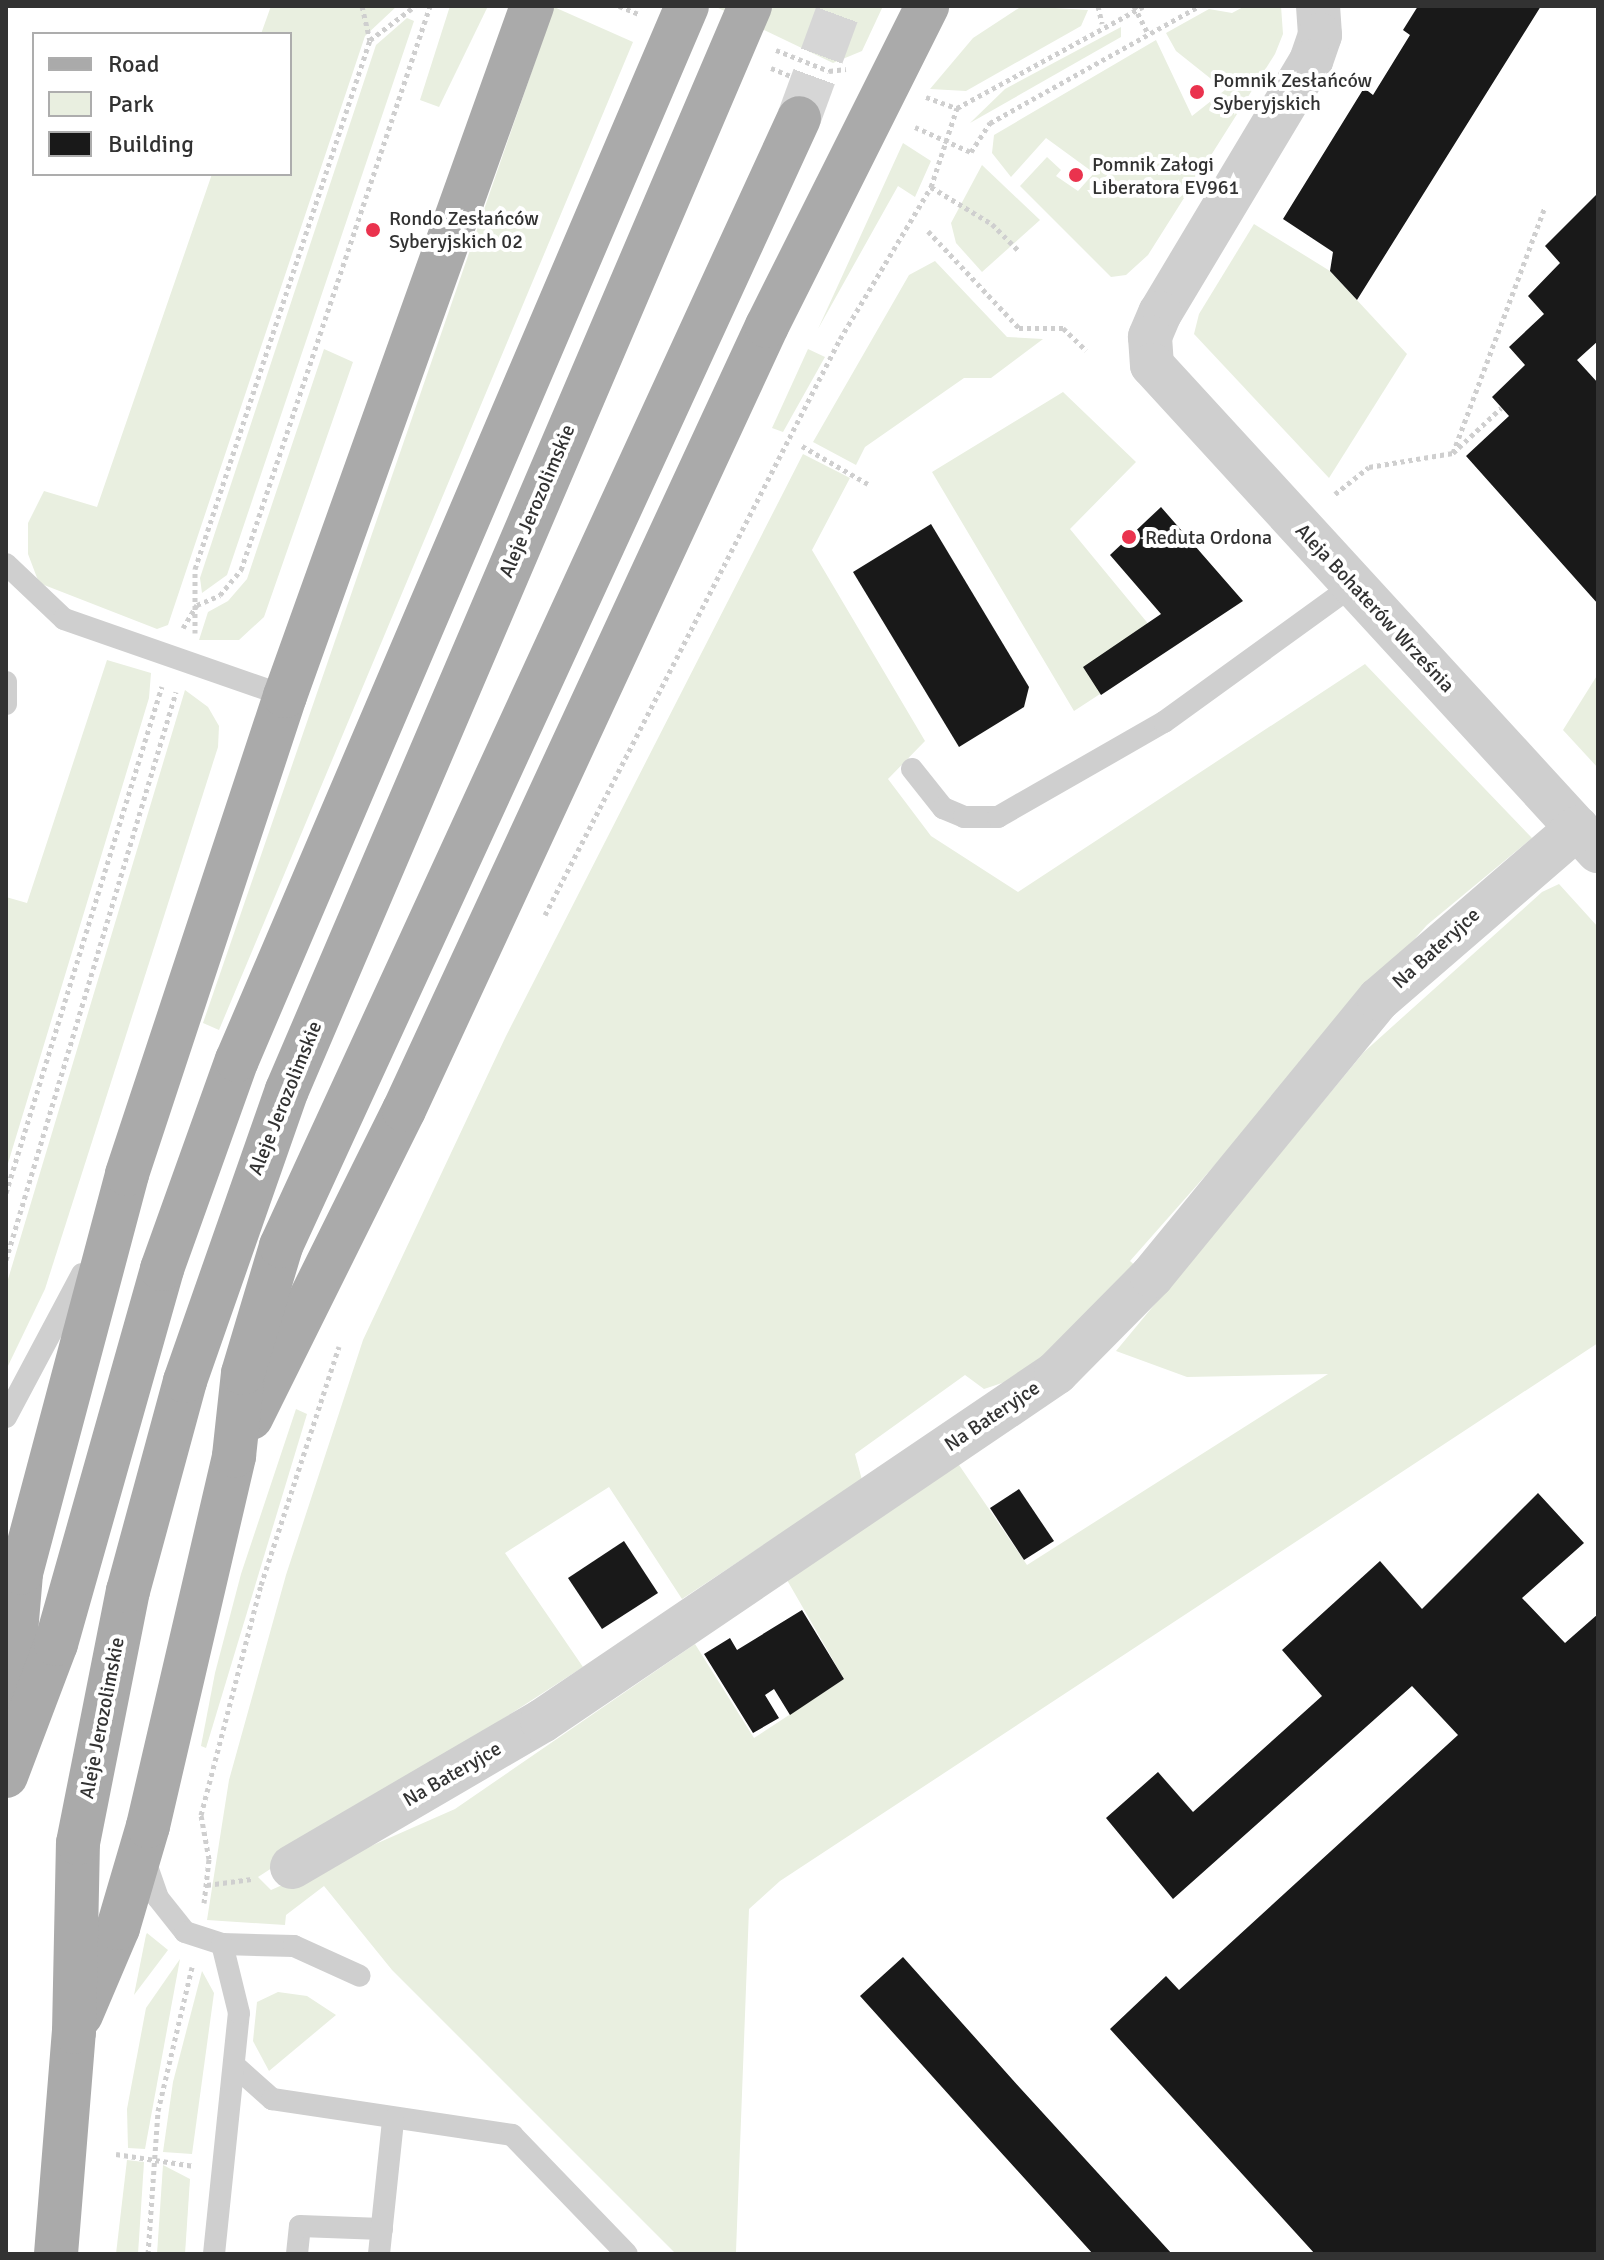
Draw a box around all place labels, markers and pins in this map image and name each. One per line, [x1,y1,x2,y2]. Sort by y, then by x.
place label: Pomnik Zesłańców Syberyjskich [1213,68,1372,115]
marker: Pomnik Zesłańców Syberyjskich [1188,83,1206,101]
place label: Pomnik Załogi Liberatora EV961 [1092,152,1239,199]
marker: Pomnik Załogi Liberatora EV961 [1067,166,1085,184]
place label: Rondo Zesłańców Syberyjskich 02 [389,206,539,253]
marker: Rondo Zesłańców Syberyjskich 02 [364,221,382,239]
place label: Reduta Ordona [1145,525,1272,549]
marker: Reduta Ordona [1120,528,1138,546]

